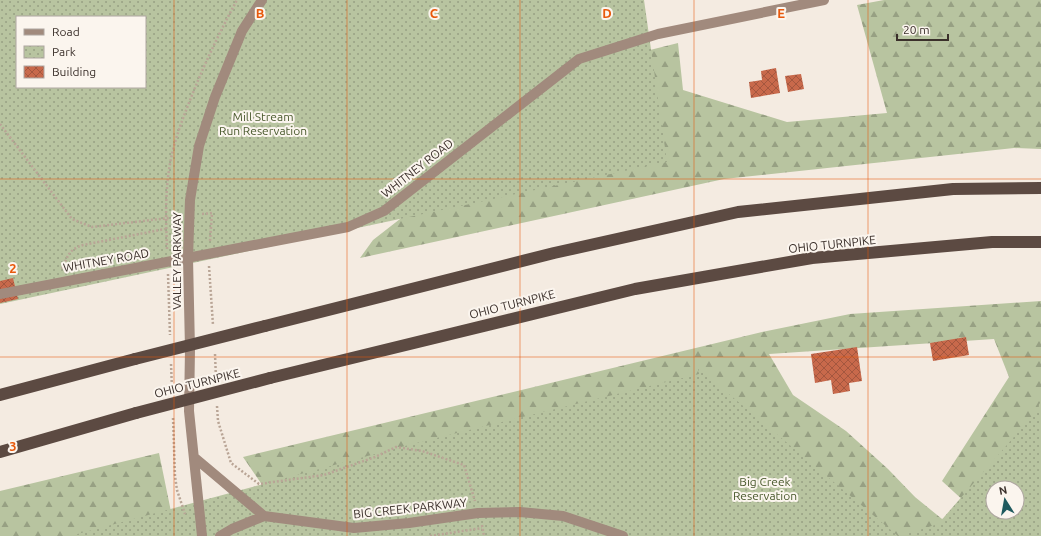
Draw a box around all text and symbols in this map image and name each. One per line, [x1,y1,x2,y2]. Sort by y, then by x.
text: B [256,6,265,20]
text: C [430,6,439,20]
text: D [602,6,612,20]
text: E [777,6,785,20]
legend [16,16,146,88]
scale bar [897,16,948,42]
text: 20 m [903,23,930,36]
text: Road [52,25,80,38]
text: Park [52,45,76,58]
text: Building [52,65,96,78]
park label: Mill Stream Run Reservation [219,110,307,137]
street label: WHITNEY ROAD [379,136,455,200]
street label: VALLEY PARKWAY [170,212,183,310]
street label: OHIO TURNPIKE [788,233,877,255]
street label: WHITNEY ROAD [62,246,150,274]
text: 2 [9,261,17,275]
street label: OHIO TURNPIKE [468,287,557,321]
street label: OHIO TURNPIKE [153,366,242,400]
text: 3 [9,439,17,453]
park label: Big Creek Reservation [733,475,797,502]
north arrow [985,480,1025,520]
text: N [998,484,1008,497]
street label: BIG CREEK PARKWAY [353,496,467,520]

